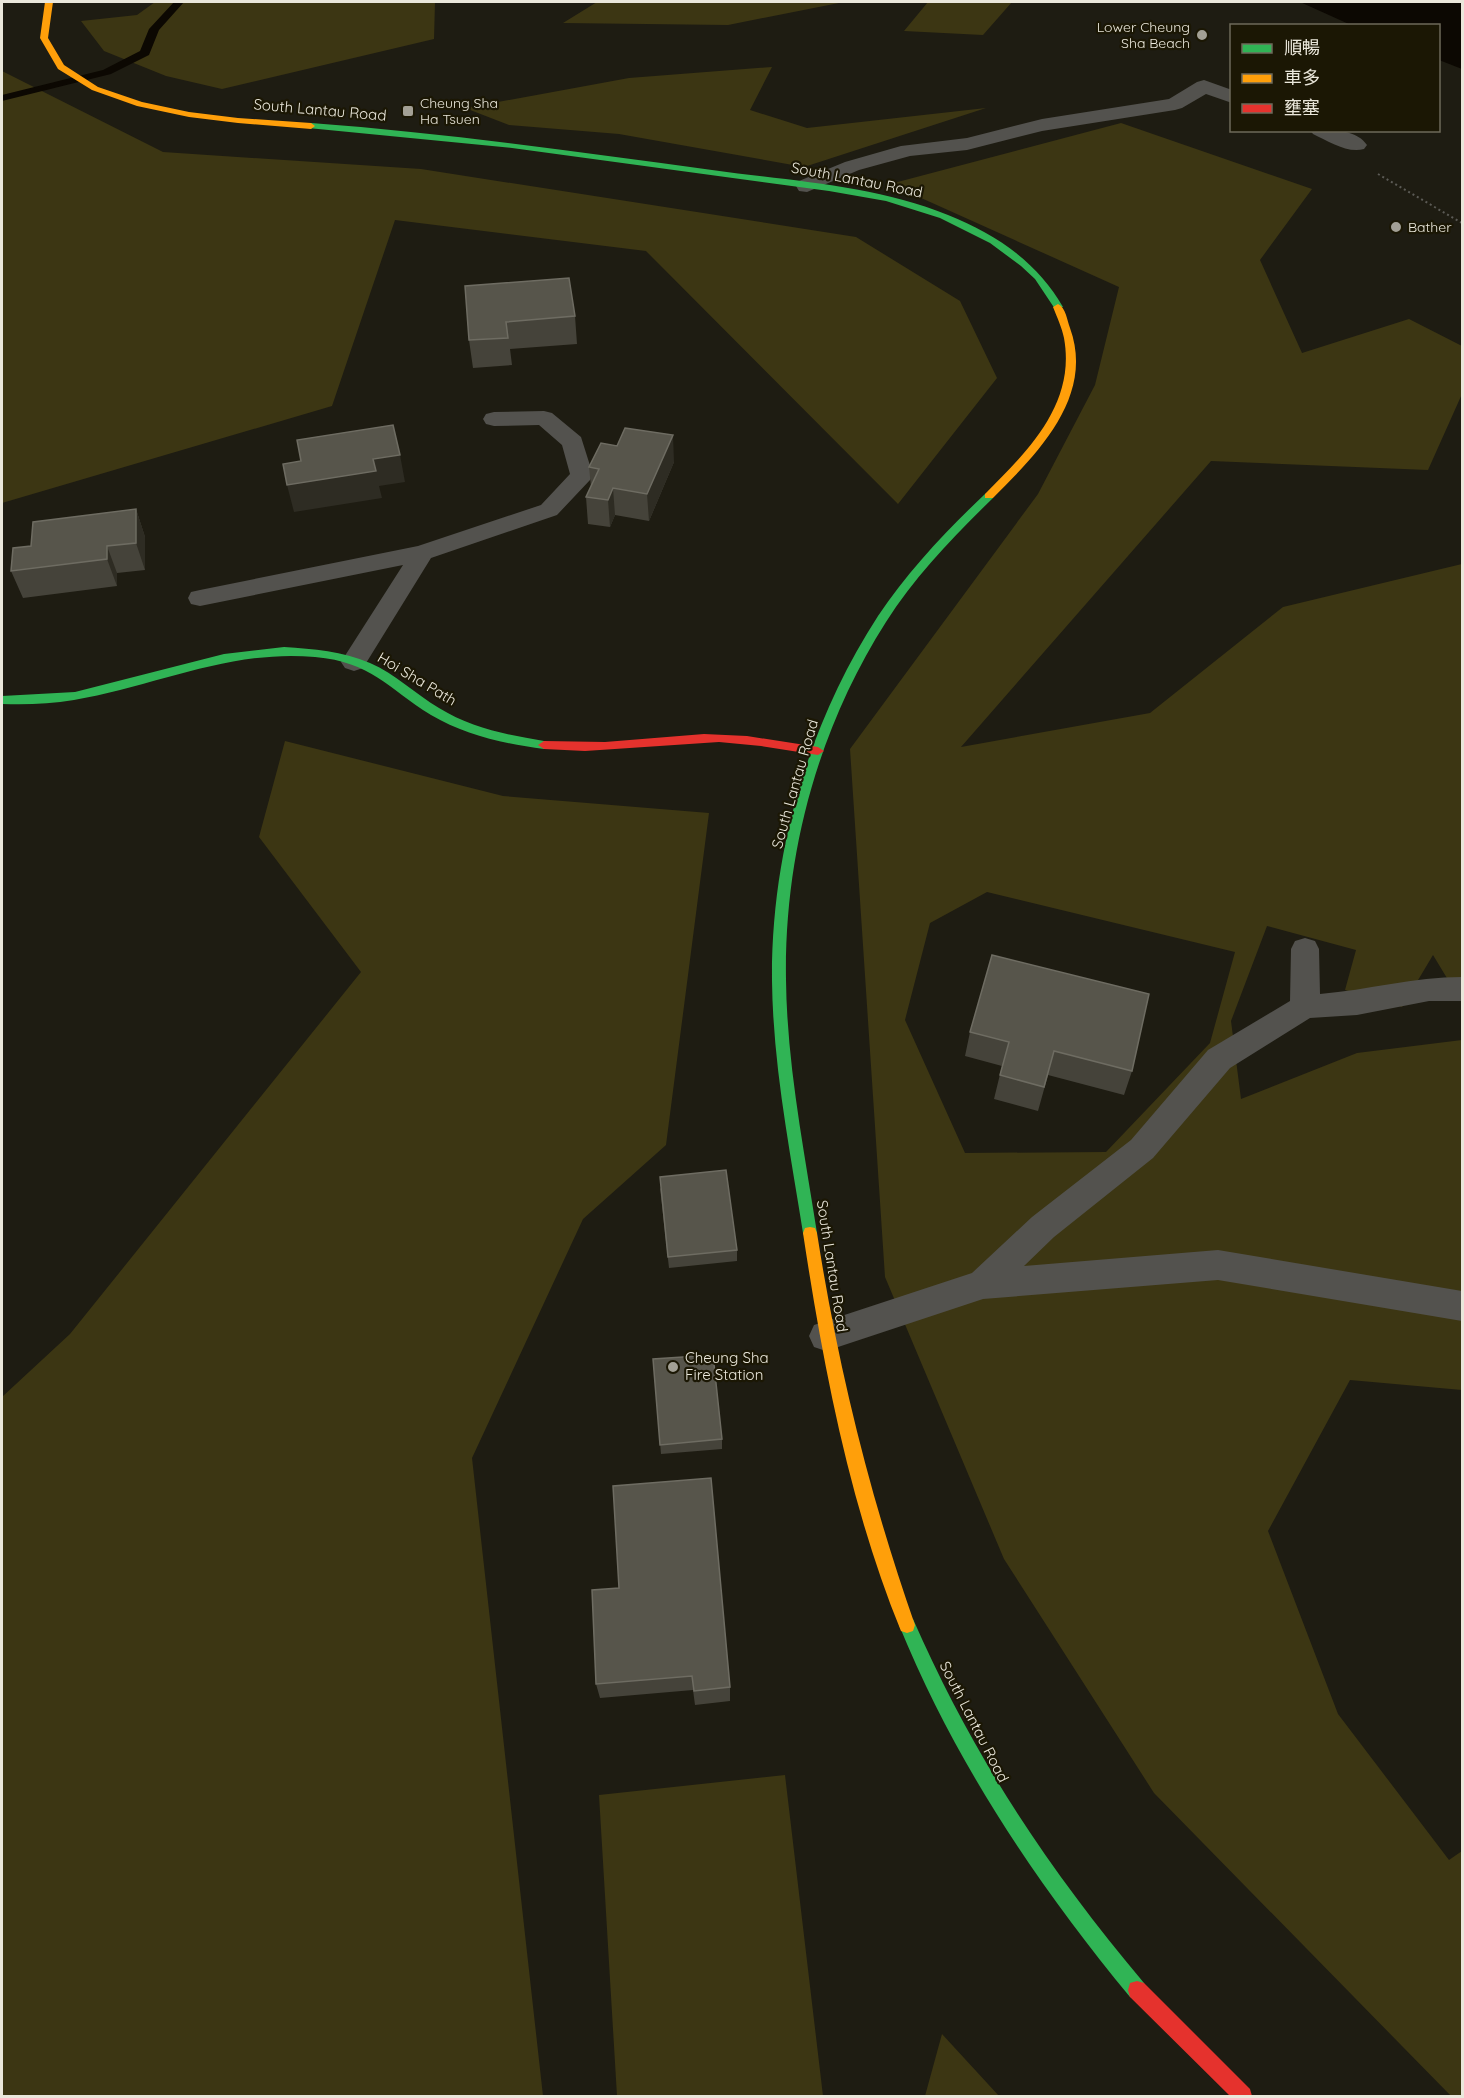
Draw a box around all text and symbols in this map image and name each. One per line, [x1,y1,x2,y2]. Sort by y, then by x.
place label: Lower Cheung Sha Beach [1097,18,1190,52]
legend [1230,24,1440,132]
marker: Lower Cheung Sha Beach [1195,28,1209,42]
text: 順暢 [1284,36,1320,59]
text: 車多 [1284,66,1320,89]
street label: South Lantau Road [253,94,387,125]
place label: Cheung Sha Ha Tsuen [420,94,498,128]
text: 壅塞 [1284,96,1320,119]
marker: Cheung Sha Ha Tsuen [401,104,415,118]
street label: South Lantau Road [790,157,924,202]
place label: Bather [1408,218,1452,236]
marker: Bather [1389,220,1403,234]
street label: Hoi Sha Path [374,648,460,710]
street label: South Lantau Road [767,717,822,851]
street label: South Lantau Road [813,1199,852,1333]
place label: Cheung Sha Fire Station [685,1348,769,1384]
marker: Cheung Sha Fire Station [666,1360,680,1374]
street label: South Lantau Road [936,1658,1013,1785]

